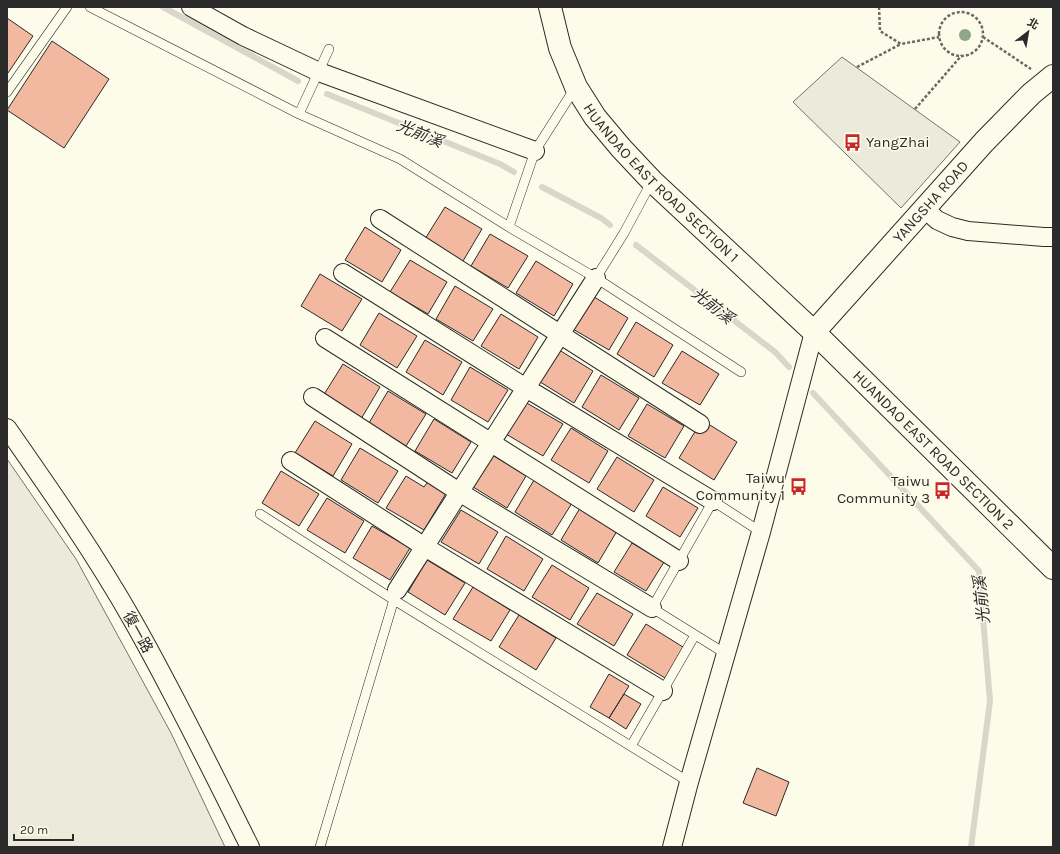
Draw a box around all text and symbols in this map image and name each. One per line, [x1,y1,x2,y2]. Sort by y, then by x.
north arrow [1008,12,1048,52]
text: 北 [1025,15,1041,32]
street label: HUANDAO EAST ROAD SECTION 1 [580,100,742,266]
water label: 光前溪 [394,116,447,152]
bus stop icon: YangZhai [843,132,863,152]
place label: YangZhai [866,133,930,151]
street label: YANGSHA ROAD [889,157,972,247]
water label: 光前溪 [688,283,739,329]
street label: HUANDAO EAST ROAD SECTION 2 [849,367,1018,533]
place label: Taiwu Community 1 [696,469,785,504]
place label: Taiwu Community 3 [837,472,930,507]
bus stop icon: Taiwu Community 1 [788,477,808,497]
bus stop icon: Taiwu Community 3 [933,480,953,500]
water label: 光前溪 [969,573,993,625]
street label: 復一路 [119,608,157,656]
scale bar [14,816,73,842]
text: 20 m [20,823,48,837]

